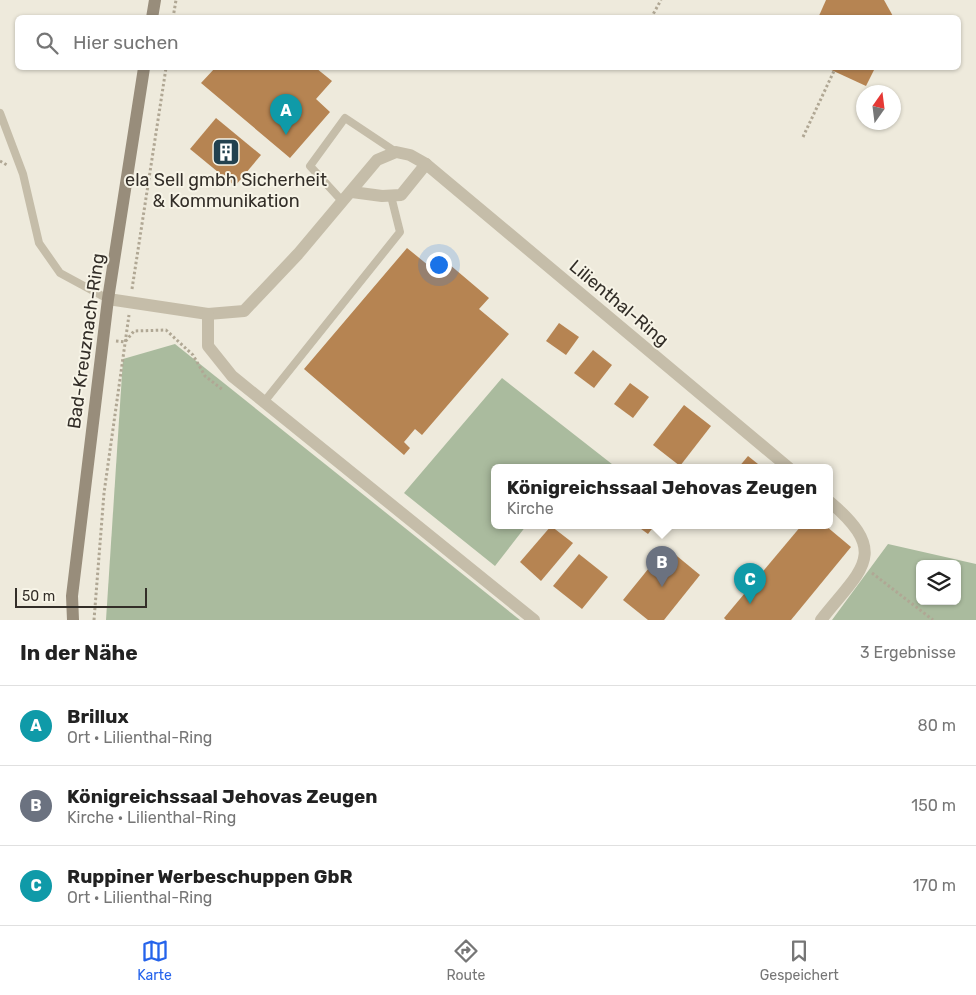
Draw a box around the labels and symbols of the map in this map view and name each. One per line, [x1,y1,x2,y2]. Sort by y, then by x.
north arrow [856,85,901,130]
pin: A [270,94,302,135]
building icon: ela Sell gmbh Sicherheit & Kommunikation [211,137,241,167]
place label: ela Sell gmbh Sicherheit & Kommunikation [125,169,327,212]
street label: Bad-Kreuznach-Ring [63,252,109,430]
your location [426,252,452,278]
street label: Lilienthal-Ring [565,255,673,351]
pin: B [646,546,678,587]
pin: C [734,563,766,604]
scale bar [15,585,148,608]

